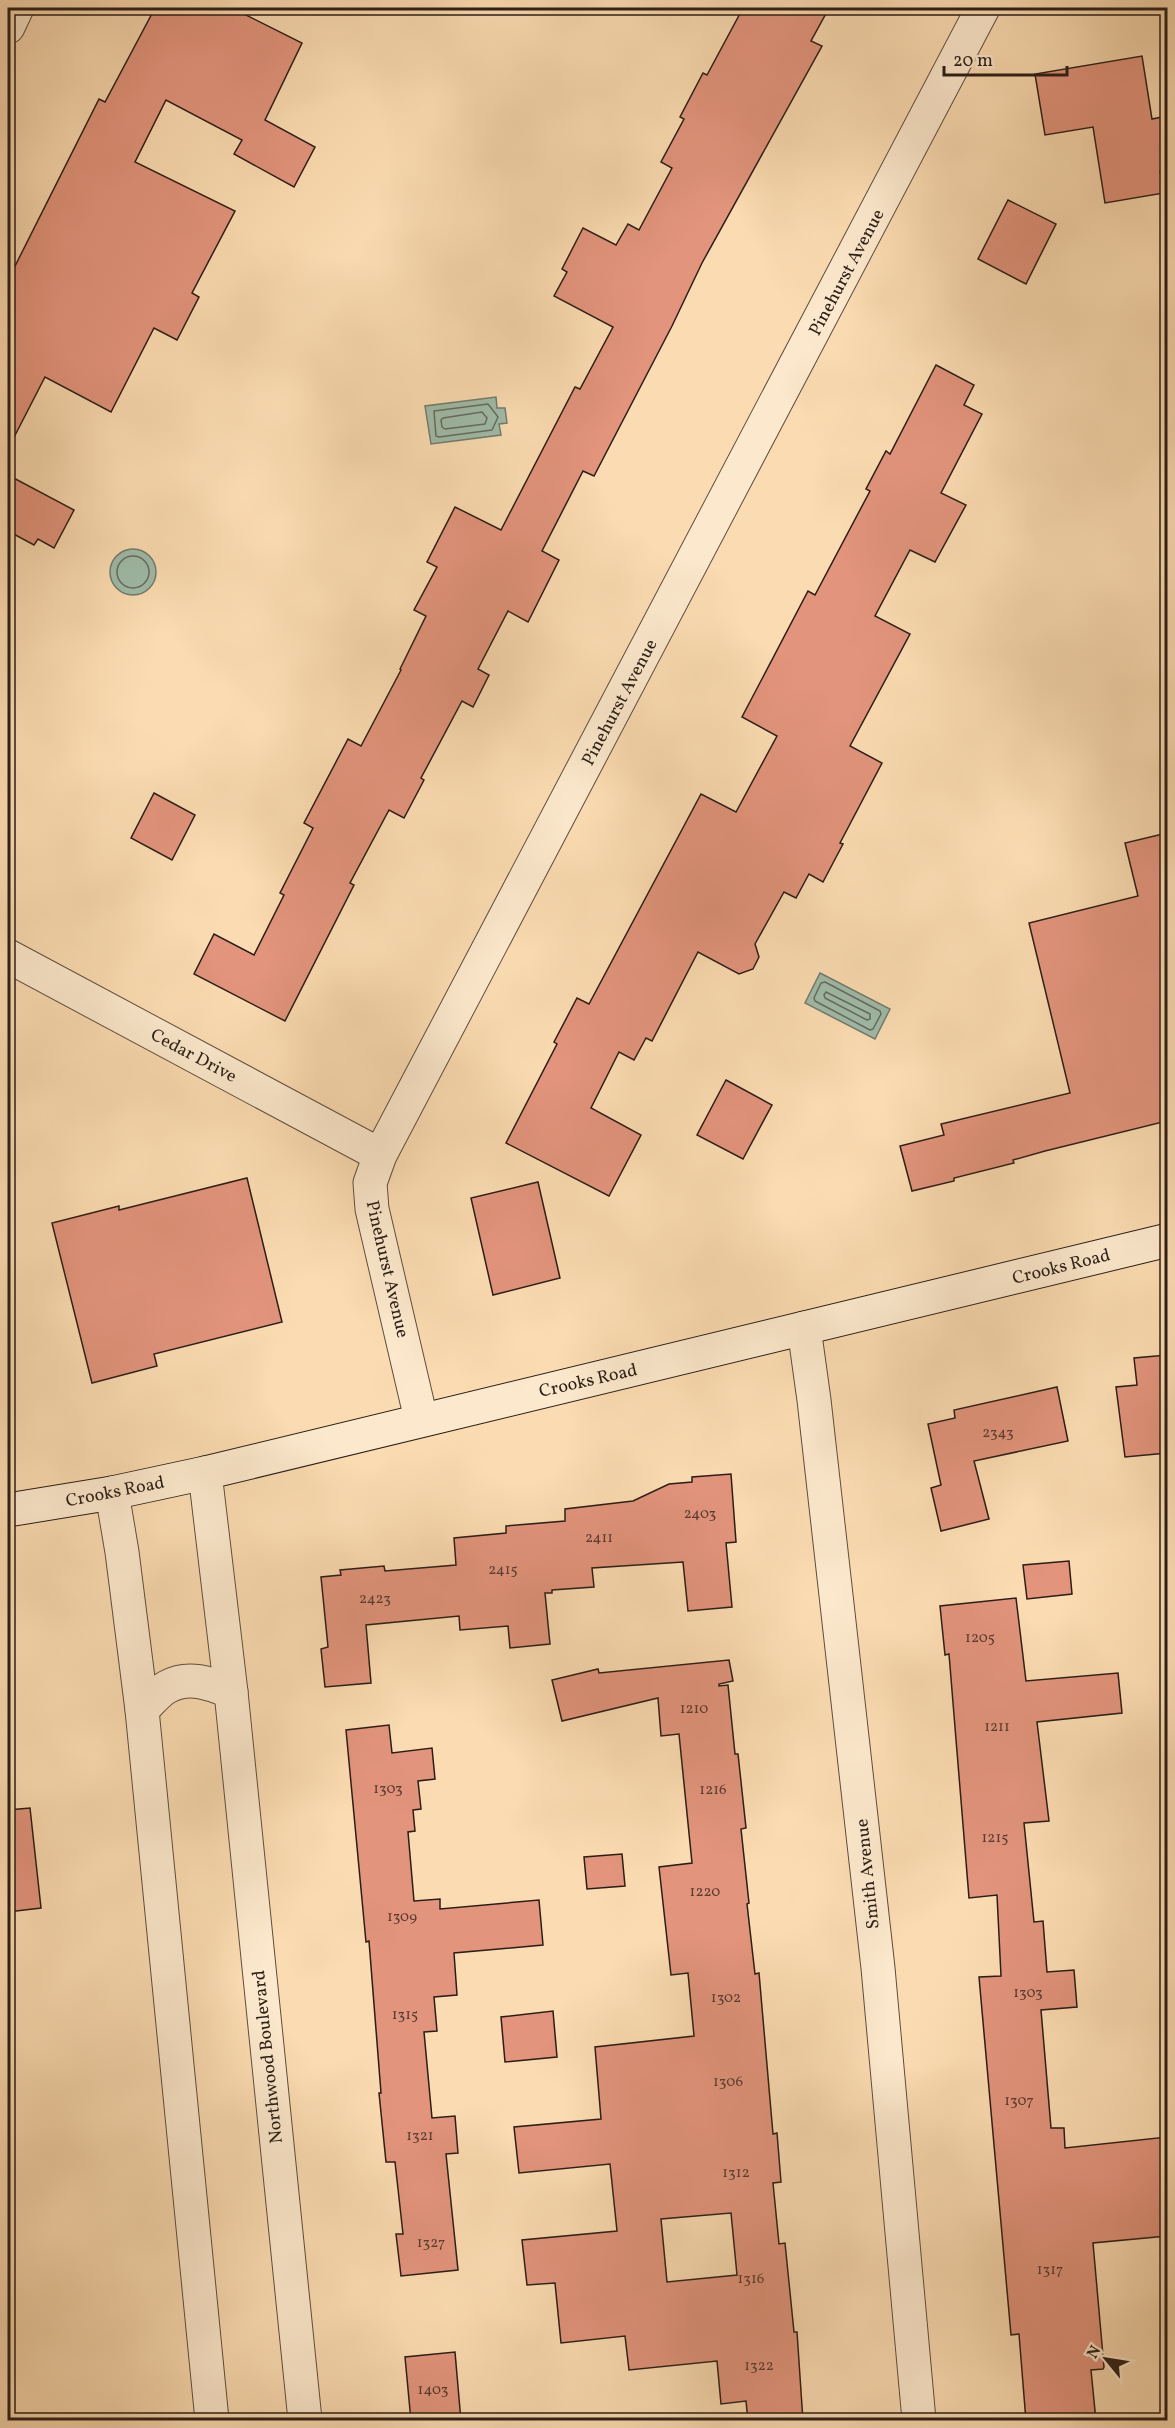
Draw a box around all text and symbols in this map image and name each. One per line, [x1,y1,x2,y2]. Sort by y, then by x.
scale bar [944,39,1067,77]
text: 20 m [953,49,993,74]
street label: Pinehurst Avenue [803,205,891,340]
street label: Pinehurst Avenue [576,635,664,770]
street label: Cedar Drive [146,1023,241,1090]
street label: Pinehurst Avenue [359,1198,414,1340]
street label: Crooks Road [1010,1243,1113,1292]
street label: Crooks Road [537,1358,640,1405]
house number: 2343 [982,1423,1014,1444]
street label: Crooks Road [64,1471,167,1514]
house number: 2403 [684,1504,716,1525]
house number: 2411 [585,1528,613,1549]
house number: 2415 [488,1560,518,1581]
house number: 2423 [359,1589,391,1610]
house number: 1205 [965,1628,995,1649]
house number: 1210 [680,1699,708,1720]
house number: 1211 [984,1717,1010,1738]
house number: 1303 [373,1779,403,1800]
house number: 1216 [699,1780,727,1801]
street label: Smith Avenue [850,1817,887,1930]
house number: 1215 [982,1828,1008,1849]
house number: 1220 [690,1882,720,1903]
house number: 1309 [387,1907,417,1928]
street label: Northwood Boulevard [247,1969,290,2145]
house number: 1303 [1013,1983,1043,2004]
house number: 1302 [711,1988,741,2009]
house number: 1315 [392,2005,418,2026]
house number: 1306 [713,2072,743,2093]
house number: 1307 [1004,2091,1034,2112]
house number: 1321 [406,2126,434,2147]
house number: 1312 [722,2163,750,2184]
house number: 1327 [417,2233,445,2254]
house number: 1317 [1037,2260,1063,2281]
house number: 1316 [738,2269,764,2290]
north arrow [1076,2329,1136,2389]
text: N [1082,2342,1107,2363]
house number: 1322 [744,2356,774,2377]
house number: 1403 [418,2380,448,2401]

